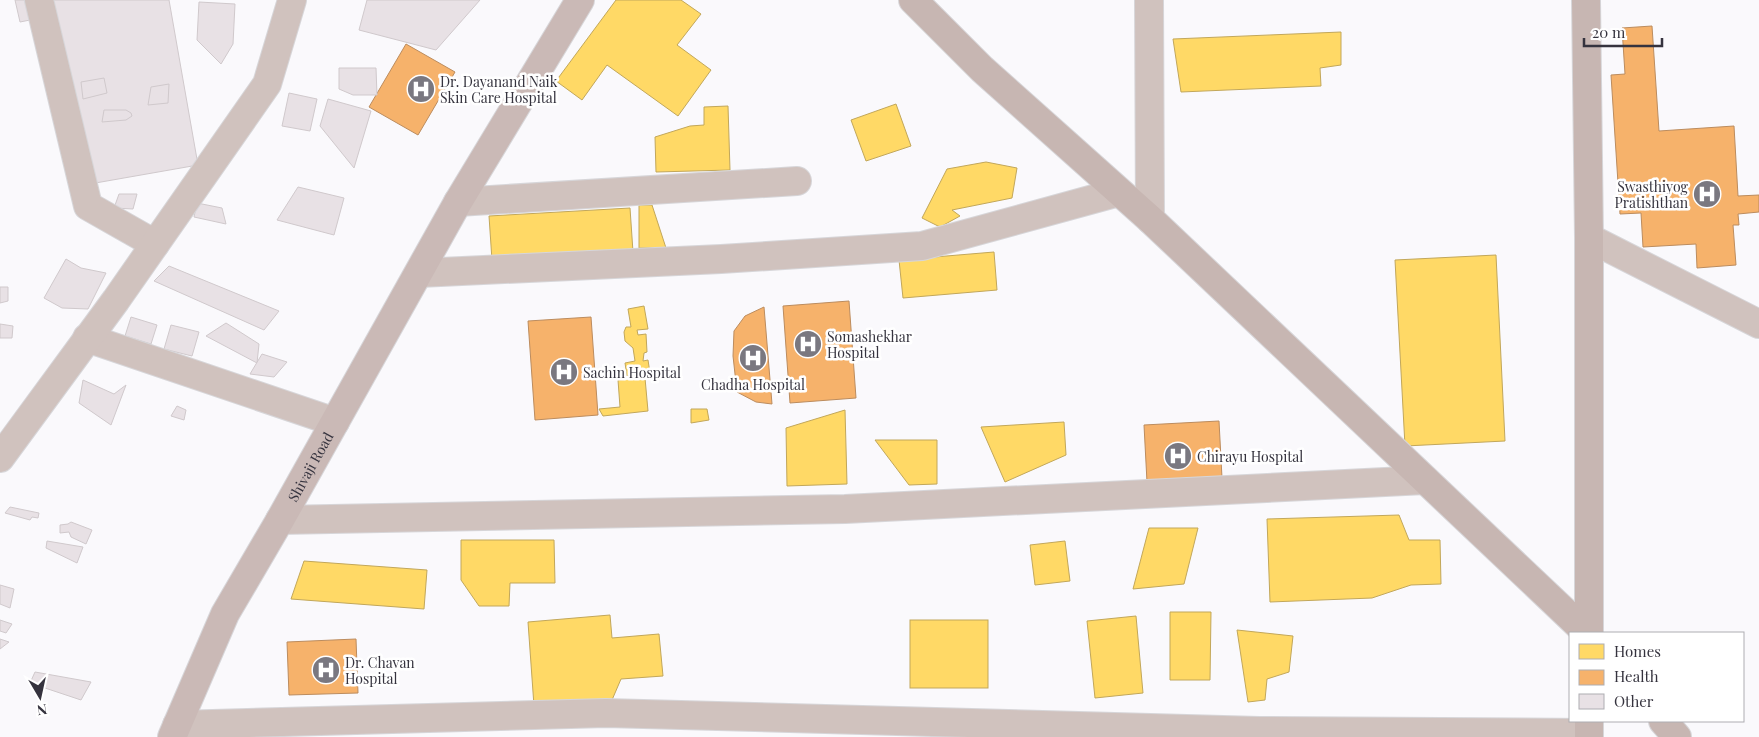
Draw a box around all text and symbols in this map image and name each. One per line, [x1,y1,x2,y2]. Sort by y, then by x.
scale bar [1584,15,1662,47]
text: 20 m [1592,22,1626,42]
place label: Dr. Dayanand Naik Skin Care Hospital [440,72,558,107]
hospital icon: Dr. Dayanand Naik Skin Care Hospital [406,74,436,104]
place label: Swasthiyog Pratishthan [1615,177,1689,212]
hospital icon: Swasthiyog Pratishthan [1692,179,1722,209]
place label: Somashekhar Hospital [827,327,913,362]
hospital icon: Somashekhar Hospital [793,329,823,359]
hospital icon: Chadha Hospital [738,343,768,373]
hospital icon: Sachin Hospital [549,357,579,387]
place label: Sachin Hospital [583,363,681,382]
place label: Chadha Hospital [701,375,805,394]
street label: Shivaji Road [283,428,337,505]
hospital icon: Chirayu Hospital [1163,441,1193,471]
place label: Chirayu Hospital [1197,447,1303,466]
legend [1569,632,1744,722]
text: Homes [1614,641,1661,661]
place label: Dr. Chavan Hospital [345,653,415,688]
hospital icon: Dr. Chavan Hospital [311,655,341,685]
text: Health [1614,666,1659,686]
north arrow [15,672,65,722]
text: Other [1614,691,1654,711]
text: N [36,700,49,721]

